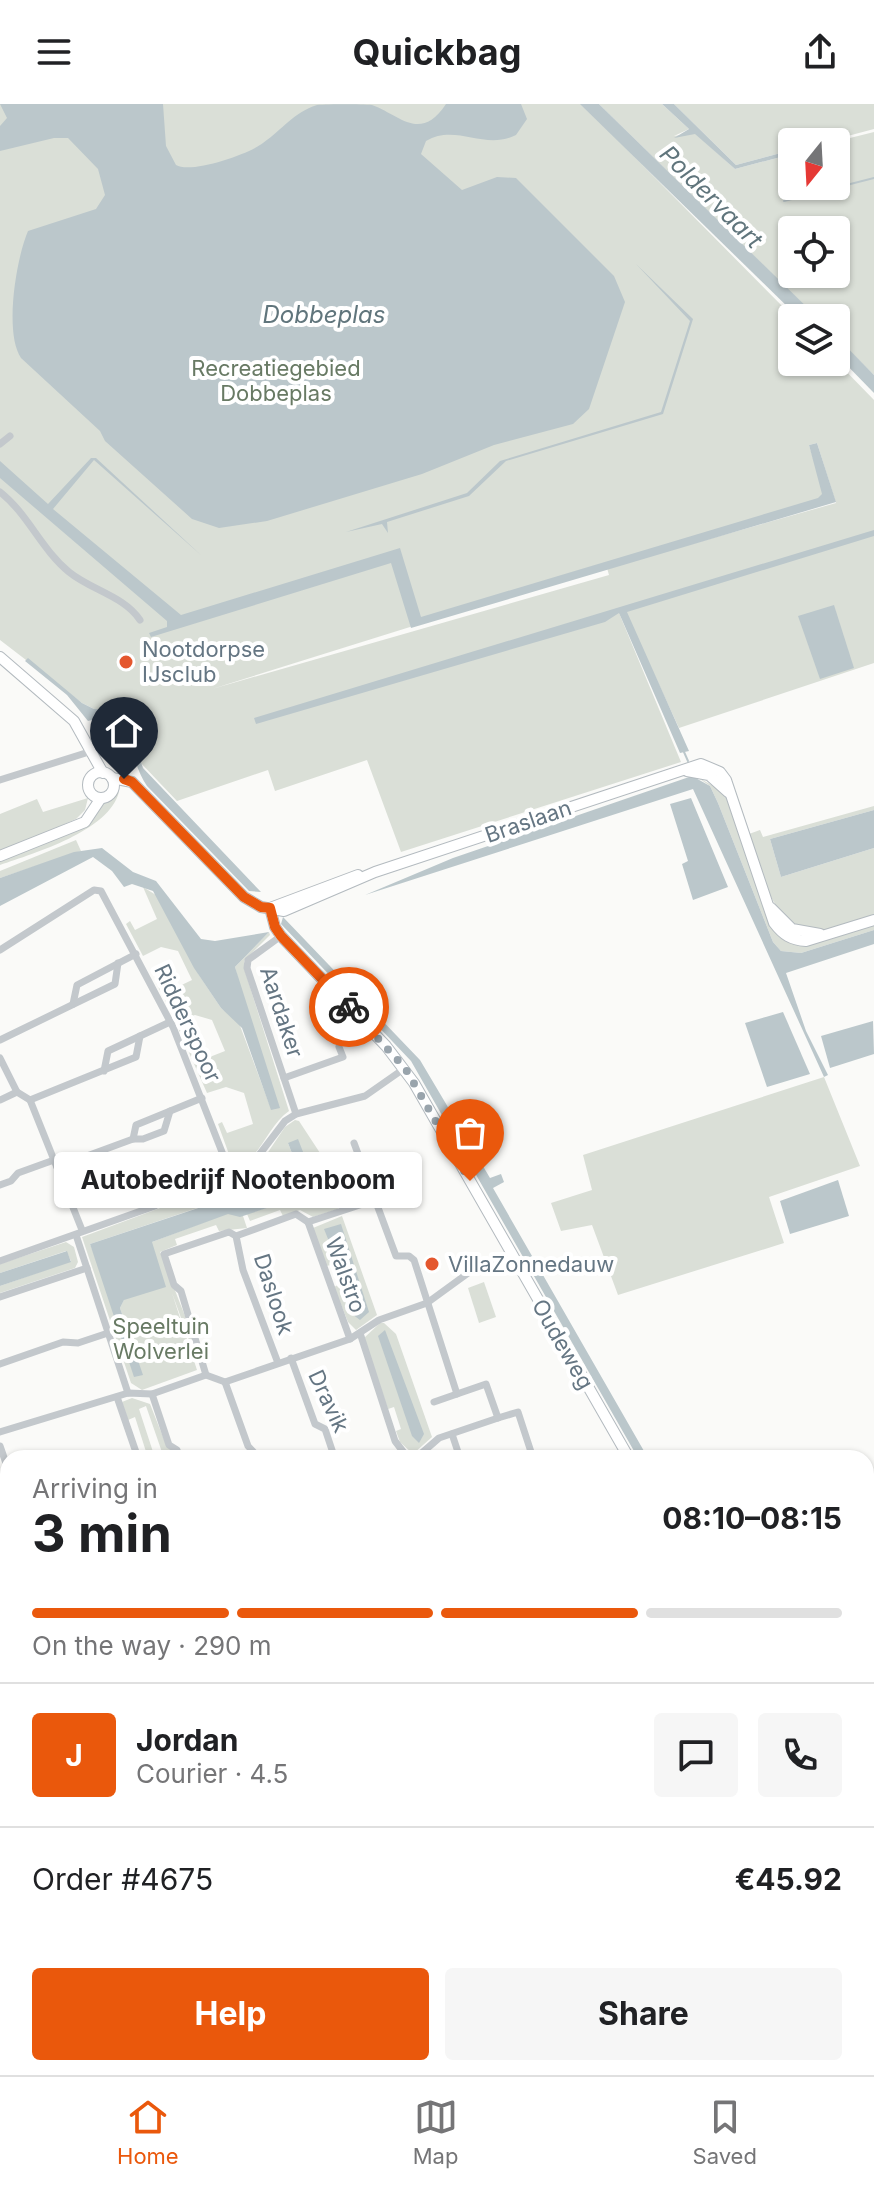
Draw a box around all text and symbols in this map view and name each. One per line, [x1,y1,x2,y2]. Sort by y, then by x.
icon: menu [32,30,76,74]
text: Quickbag [353,30,521,74]
icon: share [798,30,842,74]
north arrow [778,128,850,200]
map controls [778,128,850,376]
water label: Poldervaart [654,139,769,255]
button: locate [778,216,850,288]
water label: Dobbeplas [263,300,385,329]
button: layers [778,304,850,376]
park label: Recreatiegebied Dobbeplas [191,355,361,406]
place label: Nootdorpse IJsclub [142,636,265,687]
marker: Nootdorpse IJsclub [117,653,135,671]
pin [90,697,158,779]
icon: home [102,709,146,753]
street label: Braslaan [481,794,575,848]
street label: Ridderspoor [149,960,227,1086]
street label: Aardaker [255,963,309,1061]
courier [309,967,389,1047]
icon: bike [327,985,371,1029]
pin [436,1099,504,1181]
icon: bag [448,1111,492,1155]
callout: Autobedrijf Nootenboom [54,1153,422,1209]
text: Autobedrijf Nootenboom [80,1164,396,1195]
street label: Walstro [320,1234,372,1316]
street label: Daslook [249,1250,299,1338]
place label: VillaZonnedauw [448,1251,614,1277]
marker: VillaZonnedauw [423,1255,441,1273]
street label: Oudeweg [527,1294,599,1394]
park label: Speeltuin Wolverlei [112,1313,210,1364]
street label: Dravik [303,1366,355,1436]
text: Arriving in [32,1473,158,1504]
text: 08:10–08:15 [662,1500,842,1536]
text: 3 min [32,1502,172,1565]
text: On the way · 290 m [32,1630,272,1661]
button: chat [654,1713,738,1797]
button: phone [758,1713,842,1797]
text: Jordan [136,1722,238,1758]
text: J [65,1737,83,1773]
text: Courier · 4.5 [136,1758,288,1789]
text: Order #4675 [32,1861,213,1897]
text: €45.92 [735,1861,842,1897]
button: Help [32,1968,429,2060]
button: Share [445,1968,842,2060]
tab: Home [117,2095,179,2169]
tab: Map [413,2095,458,2169]
tab: Saved [693,2095,757,2169]

